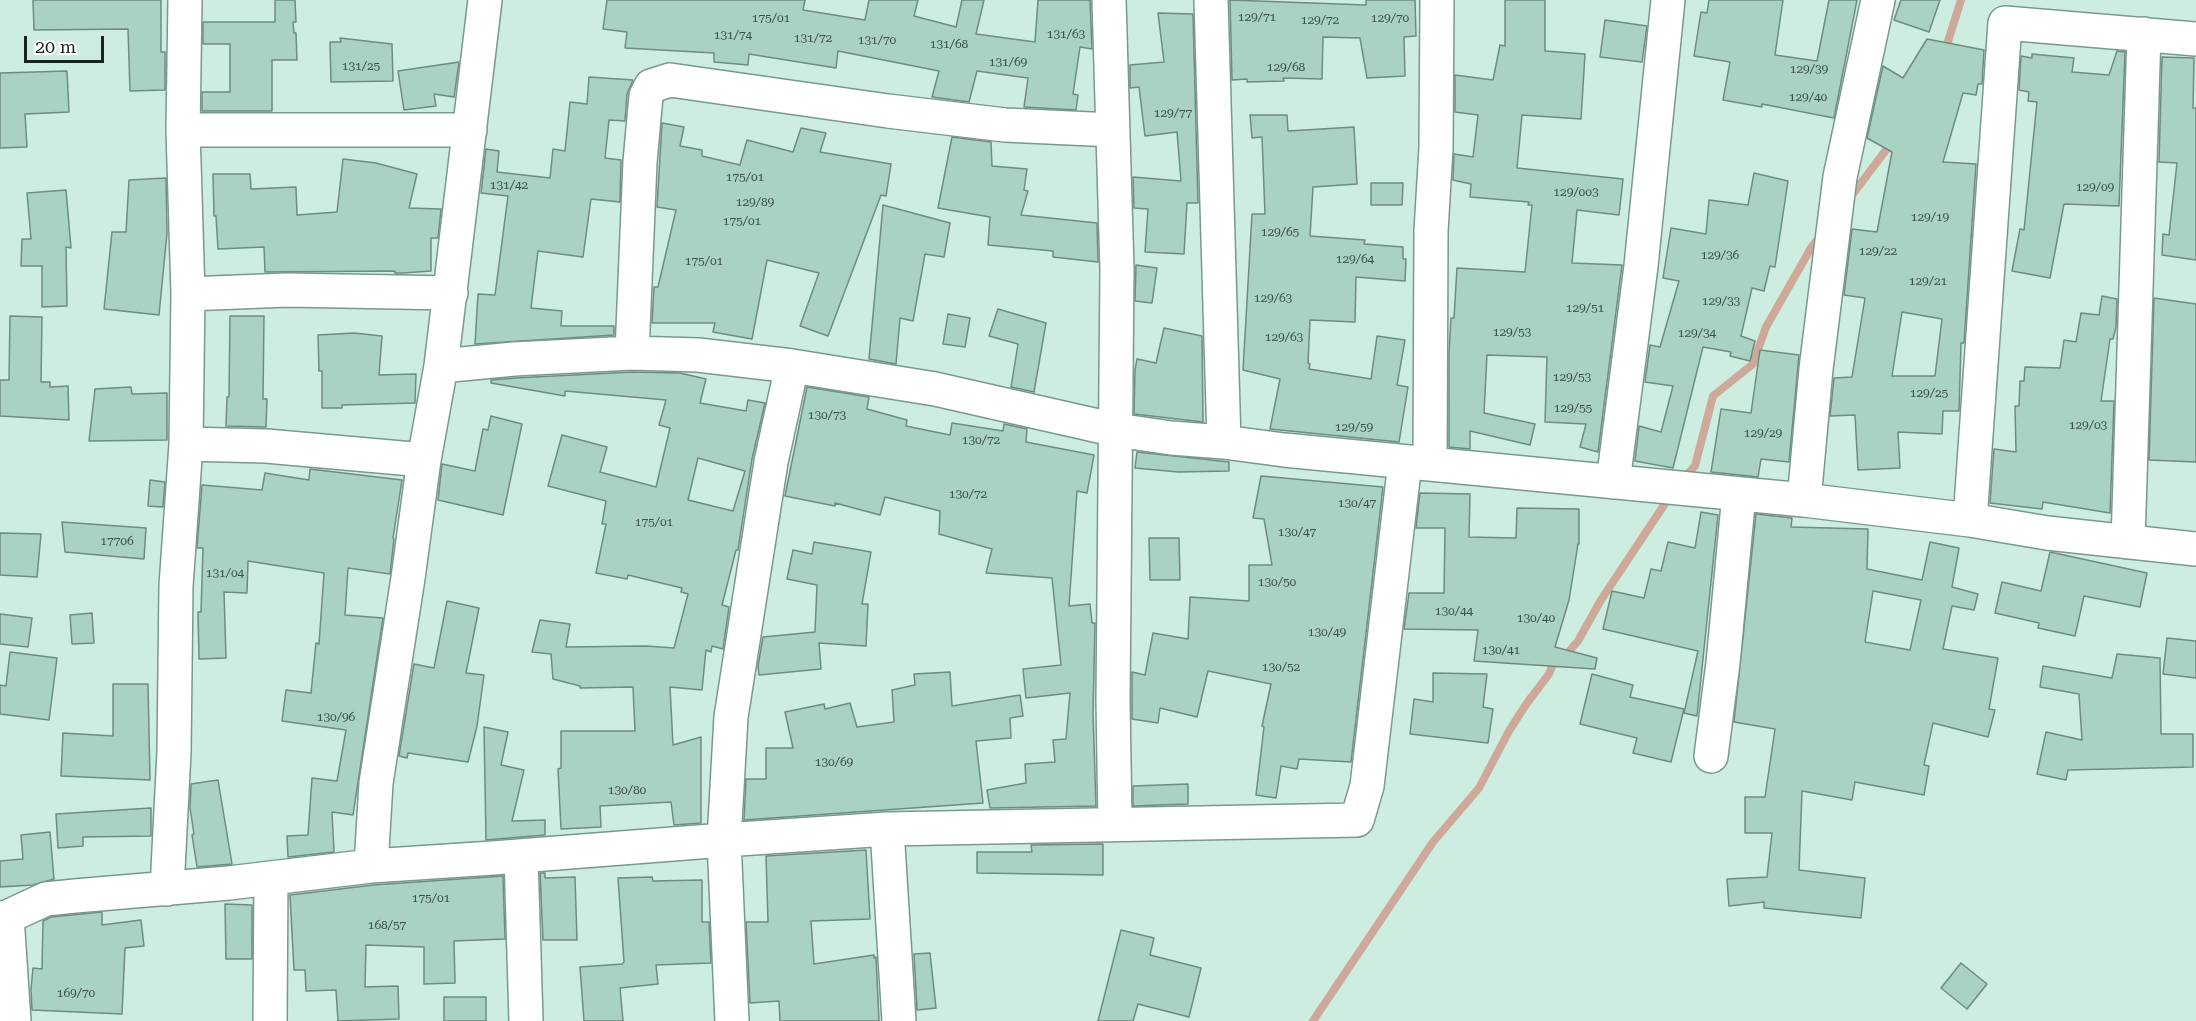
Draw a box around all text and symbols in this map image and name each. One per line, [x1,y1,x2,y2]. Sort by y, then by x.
house number: 129/71 [1238,10,1276,24]
house number: 175/01 [752,11,790,25]
house number: 129/70 [1371,11,1409,25]
house number: 129/72 [1301,13,1339,27]
scale bar [27,24,106,62]
house number: 131/63 [1047,27,1085,41]
house number: 131/74 [714,28,752,42]
house number: 131/72 [794,31,832,45]
house number: 131/70 [858,33,896,47]
text: 20 m [35,36,76,57]
house number: 131/68 [930,37,968,51]
house number: 131/69 [989,55,1027,69]
house number: 131/25 [342,59,380,73]
house number: 129/68 [1267,60,1305,74]
house number: 129/39 [1790,62,1828,76]
house number: 129/40 [1789,90,1827,104]
house number: 129/77 [1154,106,1192,120]
house number: 175/01 [726,170,764,184]
house number: 131/42 [490,178,528,192]
house number: 129/09 [2076,180,2114,194]
house number: 129/003 [1553,185,1599,199]
house number: 129/89 [736,195,774,209]
house number: 129/19 [1911,210,1949,224]
house number: 175/01 [723,214,761,228]
house number: 129/65 [1261,225,1299,239]
house number: 129/22 [1859,244,1897,258]
house number: 129/36 [1701,248,1739,262]
house number: 129/64 [1336,252,1374,266]
house number: 175/01 [685,254,723,268]
house number: 129/21 [1909,274,1947,288]
house number: 129/63 [1254,291,1292,305]
house number: 129/33 [1702,294,1740,308]
house number: 129/51 [1566,301,1604,315]
house number: 129/53 [1493,325,1531,339]
house number: 129/34 [1678,326,1716,340]
house number: 129/63 [1265,330,1303,344]
house number: 129/53 [1553,370,1591,384]
house number: 129/25 [1910,386,1948,400]
house number: 129/55 [1554,401,1592,415]
house number: 130/73 [808,408,846,422]
house number: 129/03 [2069,418,2107,432]
house number: 129/59 [1335,420,1373,434]
house number: 129/29 [1744,426,1782,440]
house number: 130/72 [962,433,1000,447]
house number: 130/72 [949,487,987,501]
house number: 130/47 [1338,496,1376,510]
house number: 175/01 [635,515,673,529]
house number: 130/47 [1278,525,1316,539]
house number: 17706 [100,534,134,548]
house number: 131/04 [206,566,244,580]
house number: 130/50 [1258,575,1296,589]
house number: 130/44 [1435,604,1473,618]
house number: 130/40 [1517,611,1555,625]
house number: 130/49 [1308,625,1346,639]
house number: 130/41 [1482,643,1520,657]
house number: 130/52 [1262,660,1300,674]
house number: 130/96 [317,710,355,724]
house number: 130/69 [815,755,853,769]
house number: 130/80 [608,783,646,797]
house number: 175/01 [412,891,450,905]
house number: 168/57 [368,918,406,932]
house number: 169/70 [57,986,95,1000]

